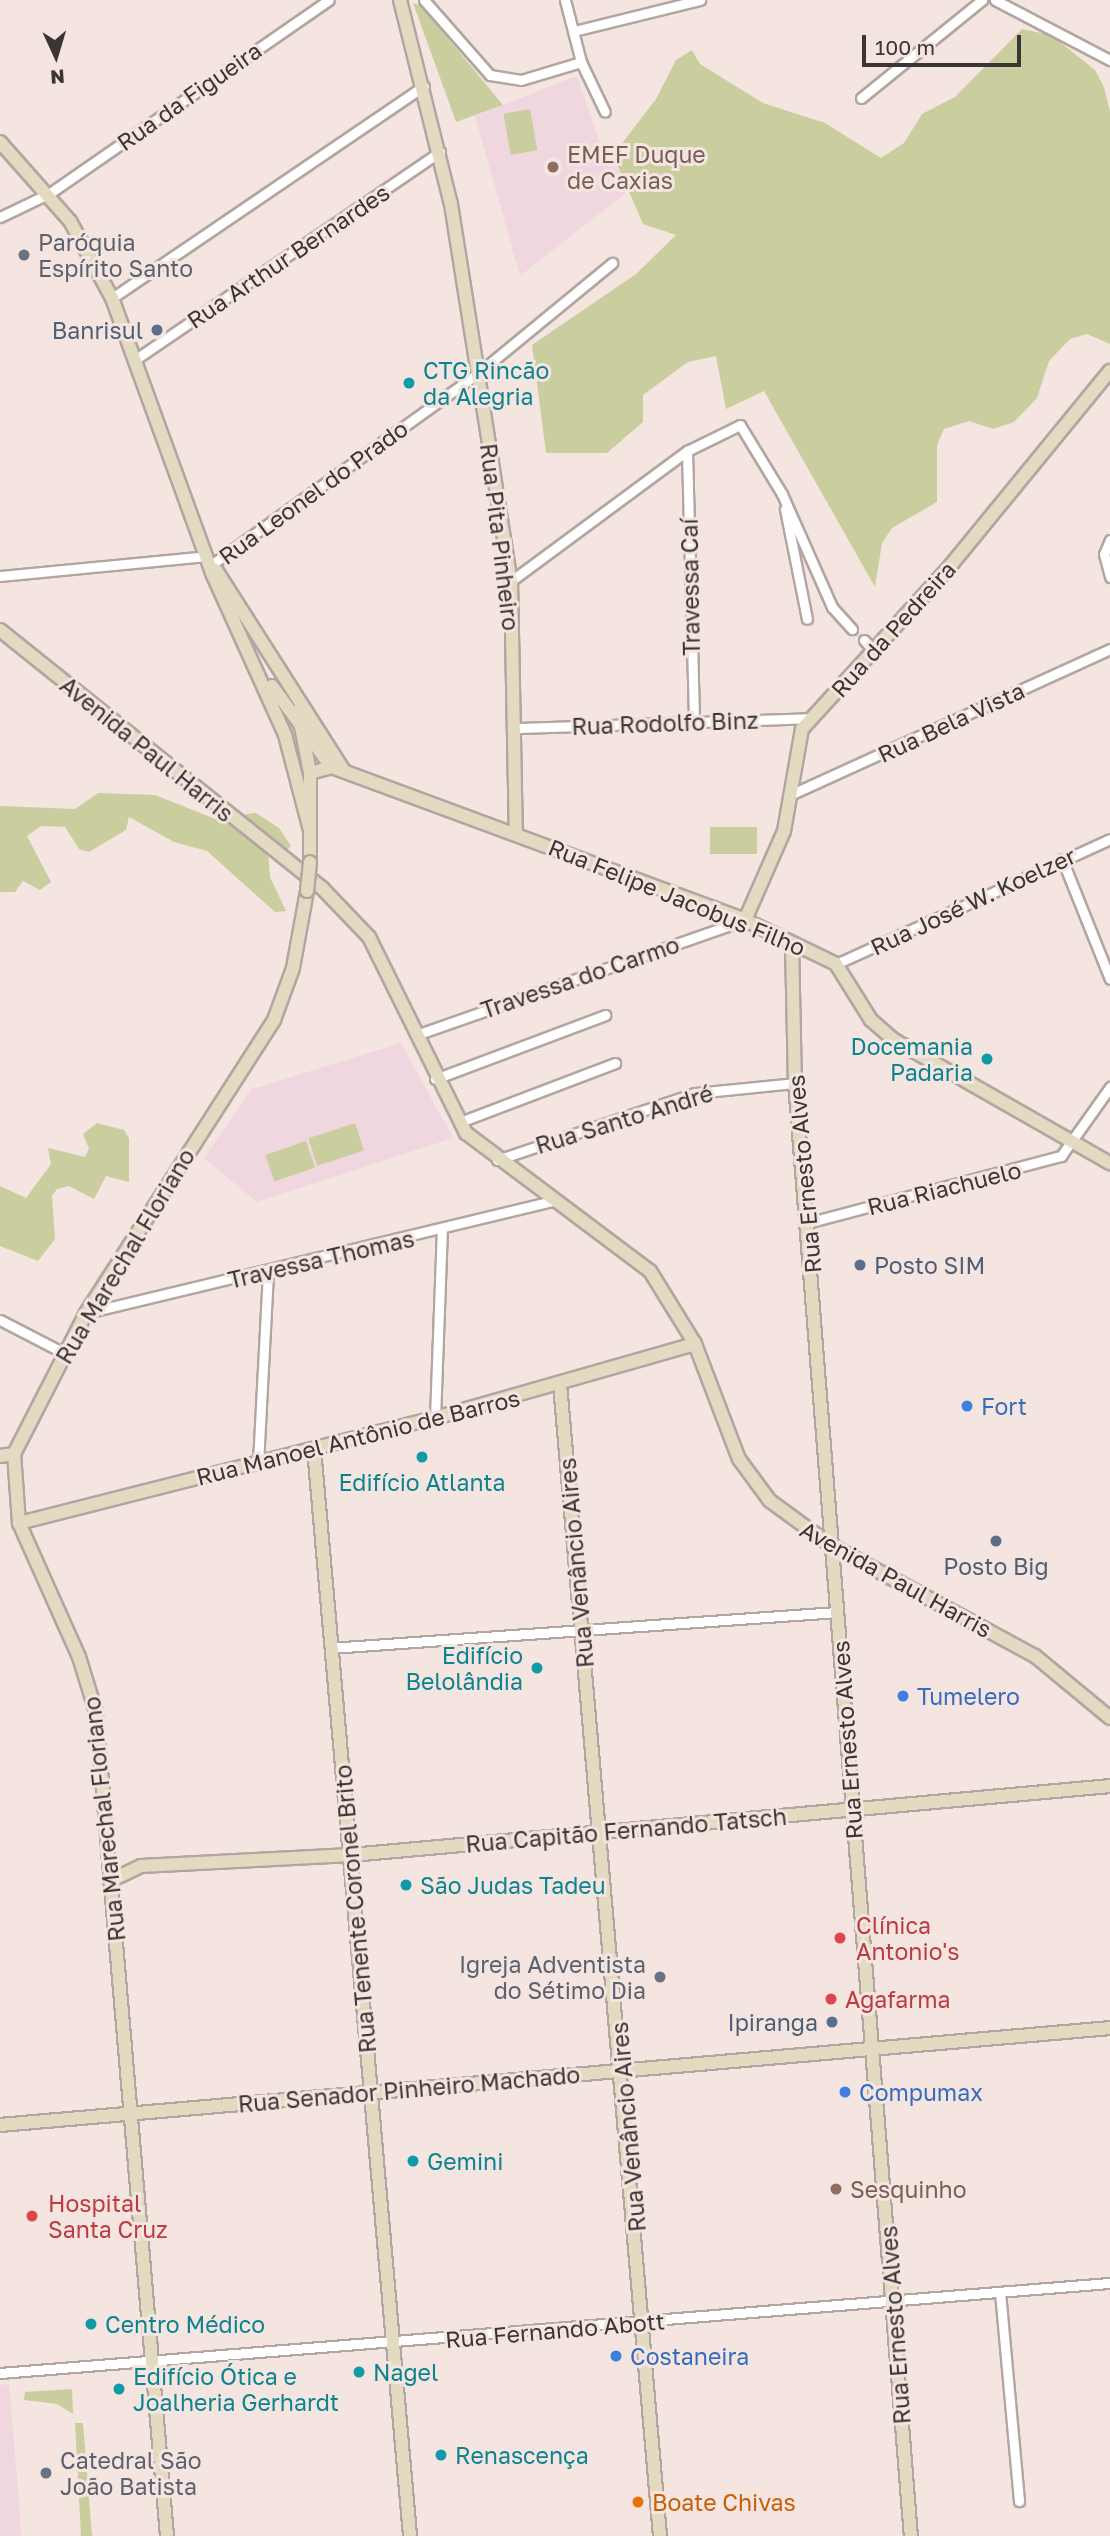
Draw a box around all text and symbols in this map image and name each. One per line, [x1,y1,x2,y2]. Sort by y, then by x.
north arrow [21,21,91,91]
scale bar [865,21,1024,65]
text: 100 m [875,34,935,60]
street label: Rua da Figueira [112,36,266,156]
text: N [49,65,66,89]
place label: EMEF Duque de Caxias [567,140,706,194]
marker: EMEF Duque de Caxias [545,159,561,175]
street label: Rua Arthur Bernardes [182,178,394,334]
place label: Paróquia Espírito Santo [38,228,193,282]
marker: Paróquia Espírito Santo [16,247,32,263]
place label: Banrisul [52,316,143,344]
marker: Banrisul [149,322,165,338]
place label: CTG Rincão da Alegria [423,356,549,410]
marker: CTG Rincão da Alegria [401,375,417,391]
street label: Rua Leonel do Prado [213,414,413,570]
street label: Rua Pita Pinheiro [475,442,525,632]
street label: Travessa Caí [675,518,705,656]
street label: Rua da Pedreira [825,555,961,703]
street label: Avenida Paul Harris [55,671,239,827]
street label: Rua Bela Vista [873,676,1029,768]
street label: Rua Rodolfo Binz [571,706,759,740]
street label: Rua Felipe Jacobus Filho [545,833,809,961]
street label: Rua José W. Koelzer [866,841,1080,961]
street label: Travessa do Carmo [477,930,683,1024]
place label: Docemania Padaria [851,1032,973,1086]
marker: Docemania Padaria [979,1051,995,1067]
street label: Rua Ernesto Alves [782,1074,826,1274]
street label: Rua Santo André [532,1079,716,1159]
street label: Rua Marechal Floriano [50,1143,200,1369]
street label: Rua Riachuelo [864,1156,1024,1220]
street label: Travessa Thomas [225,1224,417,1294]
place label: Posto SIM [874,1251,985,1279]
marker: Posto SIM [852,1257,868,1273]
street label: Rua Manoel Antônio de Barros [193,1383,523,1491]
place label: Fort [981,1392,1027,1420]
marker: Fort [959,1398,975,1414]
marker: Edifício Atlanta [414,1449,430,1465]
street label: Rua Venâncio Aires [553,1457,599,1669]
place label: Edifício Atlanta [338,1468,506,1496]
street label: Avenida Paul Harris [795,1515,997,1643]
marker: Posto Big [988,1533,1004,1549]
place label: Posto Big [943,1552,1049,1580]
street label: Rua Ernesto Alves [826,1640,868,1840]
place label: Edifício Belolândia [406,1641,523,1695]
marker: Edifício Belolândia [529,1660,545,1676]
place label: Tumelero [917,1682,1020,1710]
marker: Tumelero [895,1688,911,1704]
street label: Rua Marechal Floriano [77,1695,131,1943]
street label: Rua Tenente Coronel Brito [329,1764,381,2054]
street label: Rua Capitão Fernando Tatsch [464,1802,788,1858]
place label: São Judas Tadeu [420,1871,606,1899]
marker: São Judas Tadeu [398,1877,414,1893]
place label: Clínica Antonio's [856,1911,959,1965]
marker: Clínica Antonio's [830,1928,850,1948]
place label: Igreja Adventista do Sétimo Dia [459,1950,646,2004]
marker: Igreja Adventista do Sétimo Dia [652,1969,668,1985]
place label: Agafarma [845,1985,951,2013]
marker: Agafarma [823,1991,839,2007]
place label: Ipiranga [727,2008,818,2036]
marker: Ipiranga [824,2014,840,2030]
street label: Rua Venâncio Aires [605,2021,651,2233]
street label: Rua Senador Pinheiro Machado [237,2060,581,2118]
place label: Compumax [859,2078,983,2106]
marker: Compumax [837,2084,853,2100]
place label: Gemini [427,2147,503,2175]
marker: Gemini [405,2153,421,2169]
place label: Sesquinho [850,2175,967,2203]
marker: Sesquinho [828,2181,844,2197]
place label: Hospital Santa Cruz [48,2189,168,2243]
marker: Hospital Santa Cruz [22,2206,42,2226]
street label: Rua Ernesto Alves [874,2225,916,2425]
street label: Rua Fernando Abott [444,2307,666,2353]
place label: Centro Médico [105,2310,265,2338]
marker: Centro Médico [83,2316,99,2332]
place label: Costaneira [630,2342,749,2370]
marker: Costaneira [608,2348,624,2364]
place label: Nagel [373,2358,438,2386]
place label: Edifício Ótica e Joalheria Gerhardt [133,2362,339,2416]
marker: Nagel [351,2364,367,2380]
marker: Edifício Ótica e Joalheria Gerhardt [111,2381,127,2397]
place label: Renascença [455,2441,589,2469]
place label: Catedral São João Batista [60,2446,201,2500]
marker: Renascença [433,2447,449,2463]
marker: Catedral São João Batista [38,2465,54,2481]
place label: Boate Chivas [652,2488,796,2516]
marker: Boate Chivas [630,2494,646,2510]

